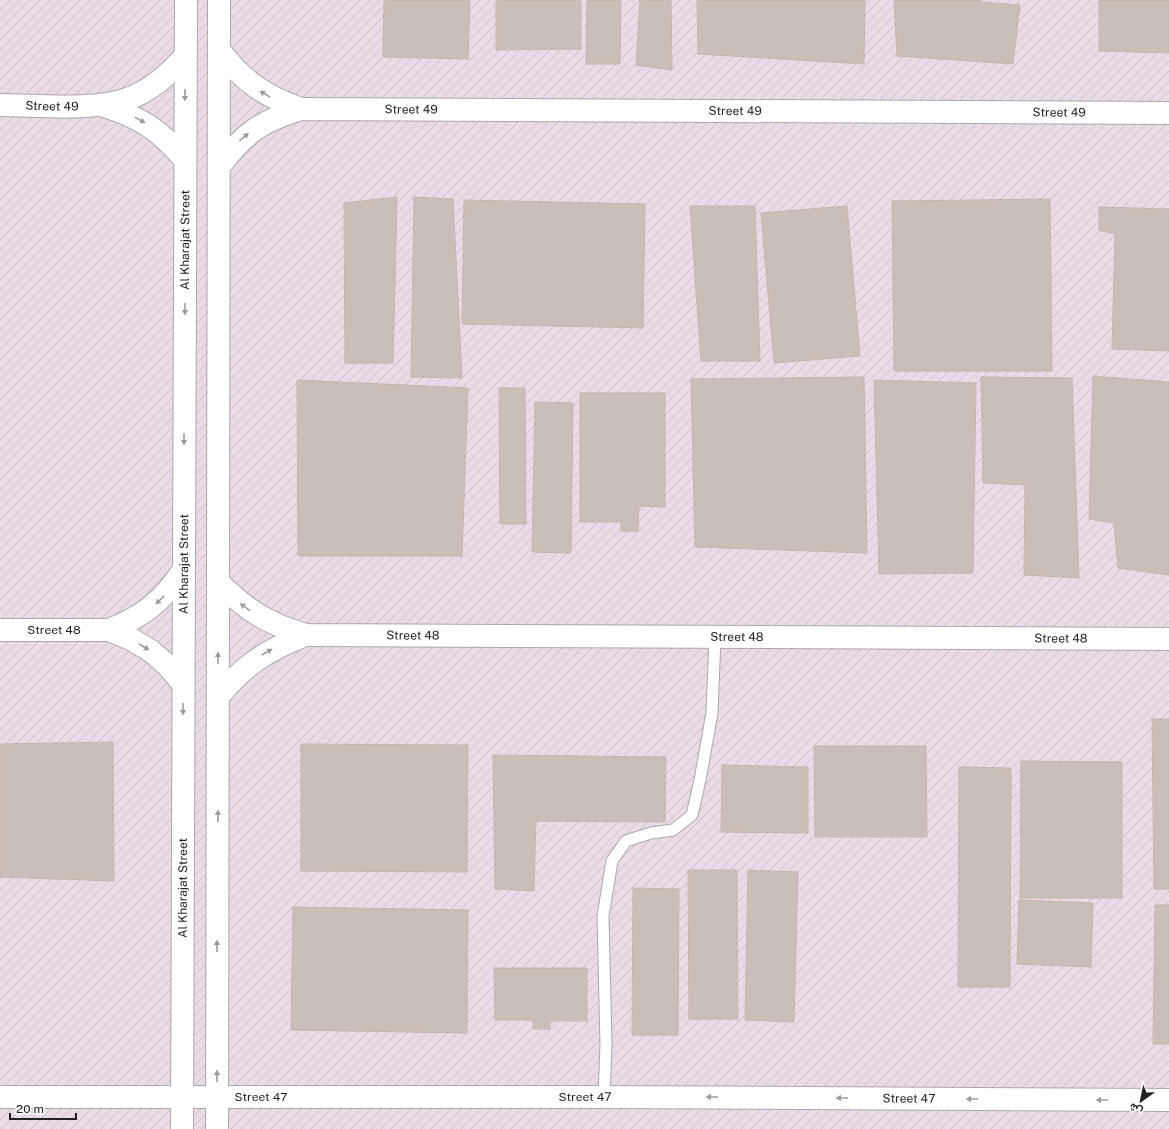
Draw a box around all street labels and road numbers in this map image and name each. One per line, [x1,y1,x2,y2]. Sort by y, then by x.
street label: Street 49 [25,99,79,114]
street label: Street 49 [385,102,438,117]
street label: Street 49 [709,104,762,118]
street label: Street 49 [1033,105,1086,120]
street label: Al Kharajat Street [178,190,192,290]
street label: Al Kharajat Street [177,514,191,614]
street label: Street 48 [27,623,81,637]
street label: Street 48 [386,628,440,643]
street label: Street 48 [710,630,764,644]
street label: Street 48 [1034,631,1088,646]
street label: Al Kharajat Street [176,838,190,938]
street label: Street 47 [235,1090,287,1104]
street label: Street 47 [559,1090,611,1104]
street label: Street 47 [883,1091,935,1106]

